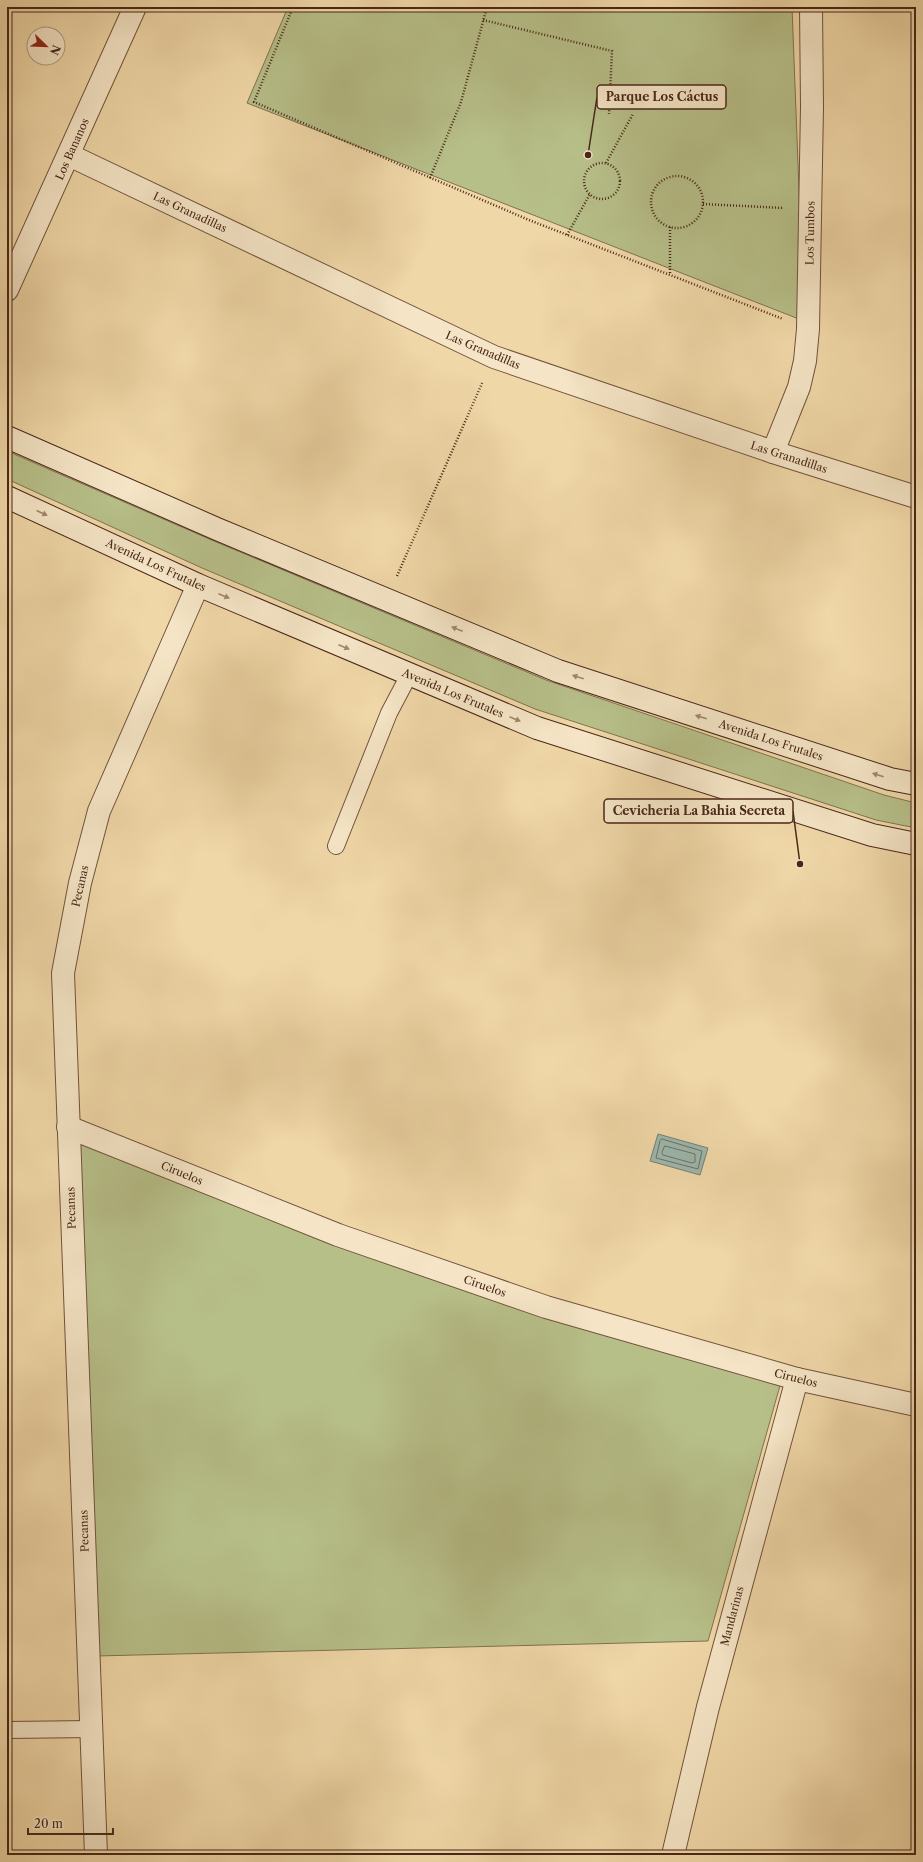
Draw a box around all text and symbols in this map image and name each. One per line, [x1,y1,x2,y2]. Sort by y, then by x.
north arrow [26,26,66,66]
text: N [47,43,64,57]
callout: Parque Los Cáctus [597,85,726,109]
text: Parque Los Cáctus [606,89,719,104]
street label: Los Bananos [52,116,92,182]
street label: Las Granadillas [151,189,229,235]
street label: Los Tumbos [802,200,818,265]
street label: Las Granadillas [444,328,523,372]
street label: Las Granadillas [749,438,829,476]
one-way arrow [37,510,48,516]
street label: Avenida Los Frutales [103,535,209,594]
one-way arrow [219,593,230,599]
one-way arrow [451,626,462,632]
one-way arrow [338,644,350,650]
street label: Avenida Los Frutales [399,665,506,721]
one-way arrow [571,674,583,680]
one-way arrow [695,714,707,720]
street label: Avenida Los Frutales [716,716,825,764]
one-way arrow [510,717,522,723]
one-way arrow [872,772,884,778]
callout: Cevicheria La Bahia Secreta [604,799,793,823]
text: Cevicheria La Bahia Secreta [613,803,786,818]
street label: Pecanas [68,864,92,908]
street label: Ciruelos [159,1158,205,1188]
street label: Pecanas [63,1186,79,1229]
street label: Ciruelos [462,1272,508,1300]
street label: Ciruelos [773,1366,819,1390]
street label: Pecanas [76,1509,92,1552]
street label: Mandarinas [717,1584,747,1648]
scale bar [28,1810,113,1836]
text: 20 m [34,1816,63,1831]

